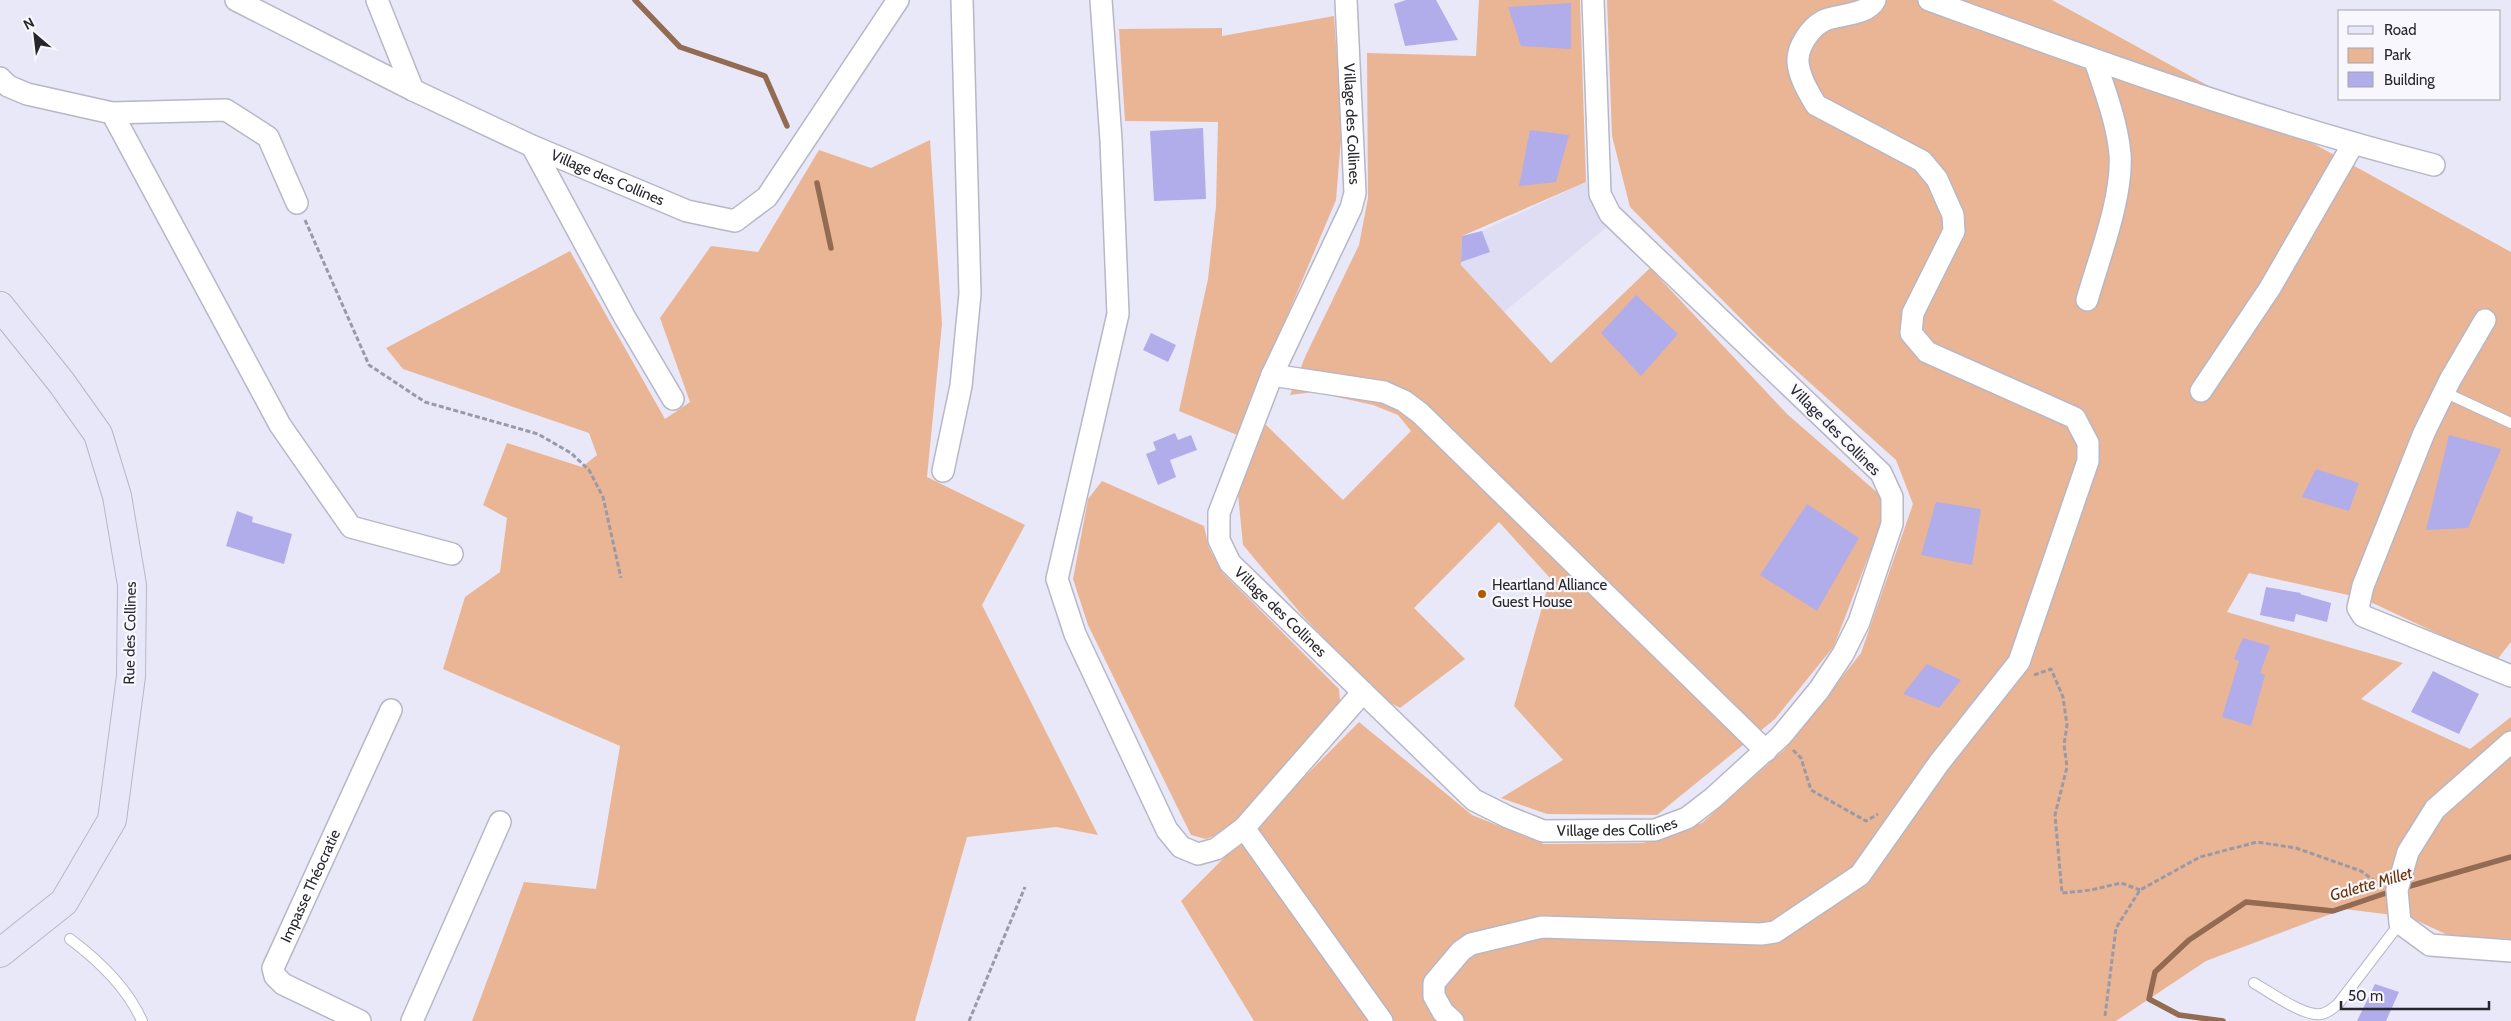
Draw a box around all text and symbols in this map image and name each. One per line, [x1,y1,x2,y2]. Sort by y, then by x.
north arrow [10,10,60,60]
legend [2338,10,2501,100]
text: N [20,13,37,34]
text: Road [2384,21,2417,39]
text: Park [2384,46,2411,64]
street label: Village des Collines [1340,63,1364,185]
text: Building [2384,71,2435,89]
street label: Village des Collines [548,146,667,209]
street label: Village des Collines [1786,381,1884,479]
street label: Village des Collines [1231,563,1330,661]
place label: Heartland Alliance Guest House [1492,576,1608,611]
street label: Rue des Collines [120,581,140,685]
marker: Heartland Alliance Guest House [1476,588,1488,600]
street label: Village des Collines [1557,814,1680,840]
street label: Impasse Théocratie [277,826,344,946]
water label: Galette Millet [2328,863,2415,905]
scale bar [2341,978,2488,1010]
text: 50 m [2348,987,2383,1005]

